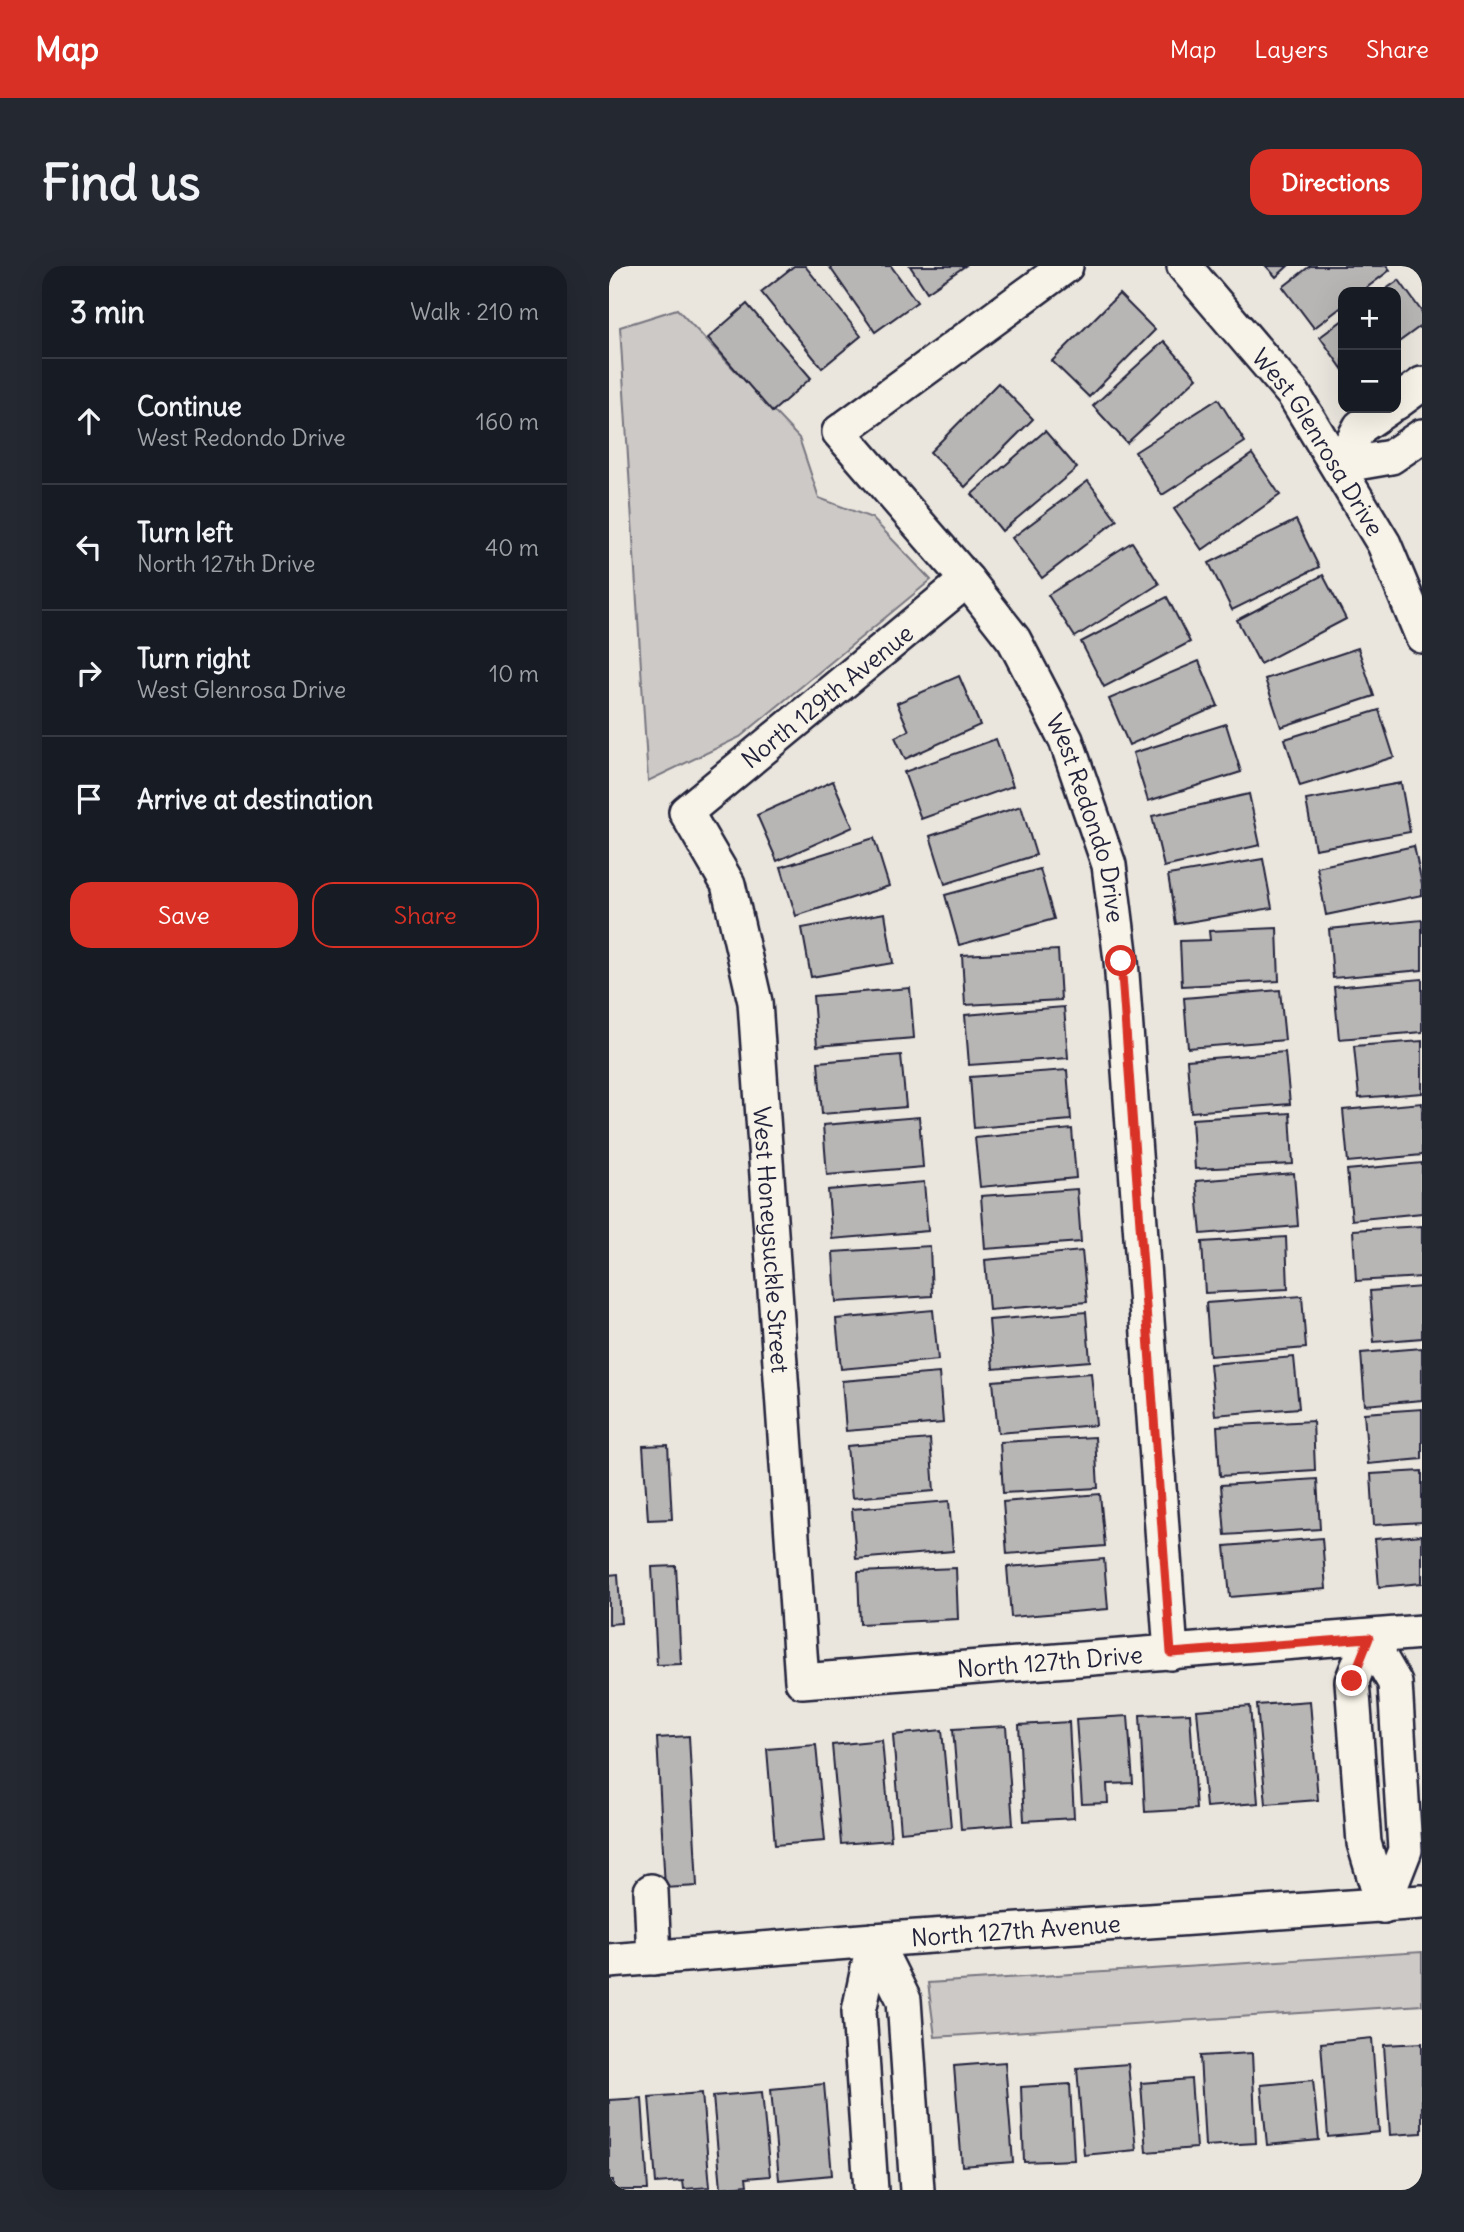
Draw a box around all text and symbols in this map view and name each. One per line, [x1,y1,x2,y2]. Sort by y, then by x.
text: Map [35,28,99,70]
text: Map [1170,34,1216,64]
text: Layers [1254,34,1328,64]
text: Share [1366,34,1429,64]
button: Directions [1250,149,1422,215]
text: Find us [42,152,200,213]
map controls [1338,287,1401,413]
button: + [1338,287,1401,350]
text: 3 min [70,293,145,331]
text: Walk · 210 m [410,297,539,326]
street label: West Glenrosa Drive [1246,342,1390,541]
button: − [1338,350,1401,413]
text: Continue [137,390,242,423]
icon: ahead [70,402,108,440]
text: 160 m [476,407,539,436]
text: West Redondo Drive [137,423,346,452]
text: Turn left [137,516,233,549]
icon: left [70,528,108,566]
text: 40 m [485,533,539,562]
text: North 127th Drive [137,549,315,578]
street label: North 129th Avenue [735,618,919,774]
text: Turn right [137,642,250,675]
icon: right [70,654,108,692]
text: 10 m [489,659,539,688]
text: West Glenrosa Drive [137,675,346,704]
street label: West Redondo Drive [1040,708,1131,924]
icon: arrive [70,780,108,818]
text: Arrive at destination [137,783,373,816]
button: Save [70,882,298,948]
button: Share [312,882,539,948]
route start [1105,945,1136,976]
street label: West Honeysuckle Street [747,1105,796,1374]
street label: North 127th Drive [956,1639,1144,1684]
route end [1336,1665,1367,1696]
street label: North 127th Avenue [910,1908,1122,1952]

